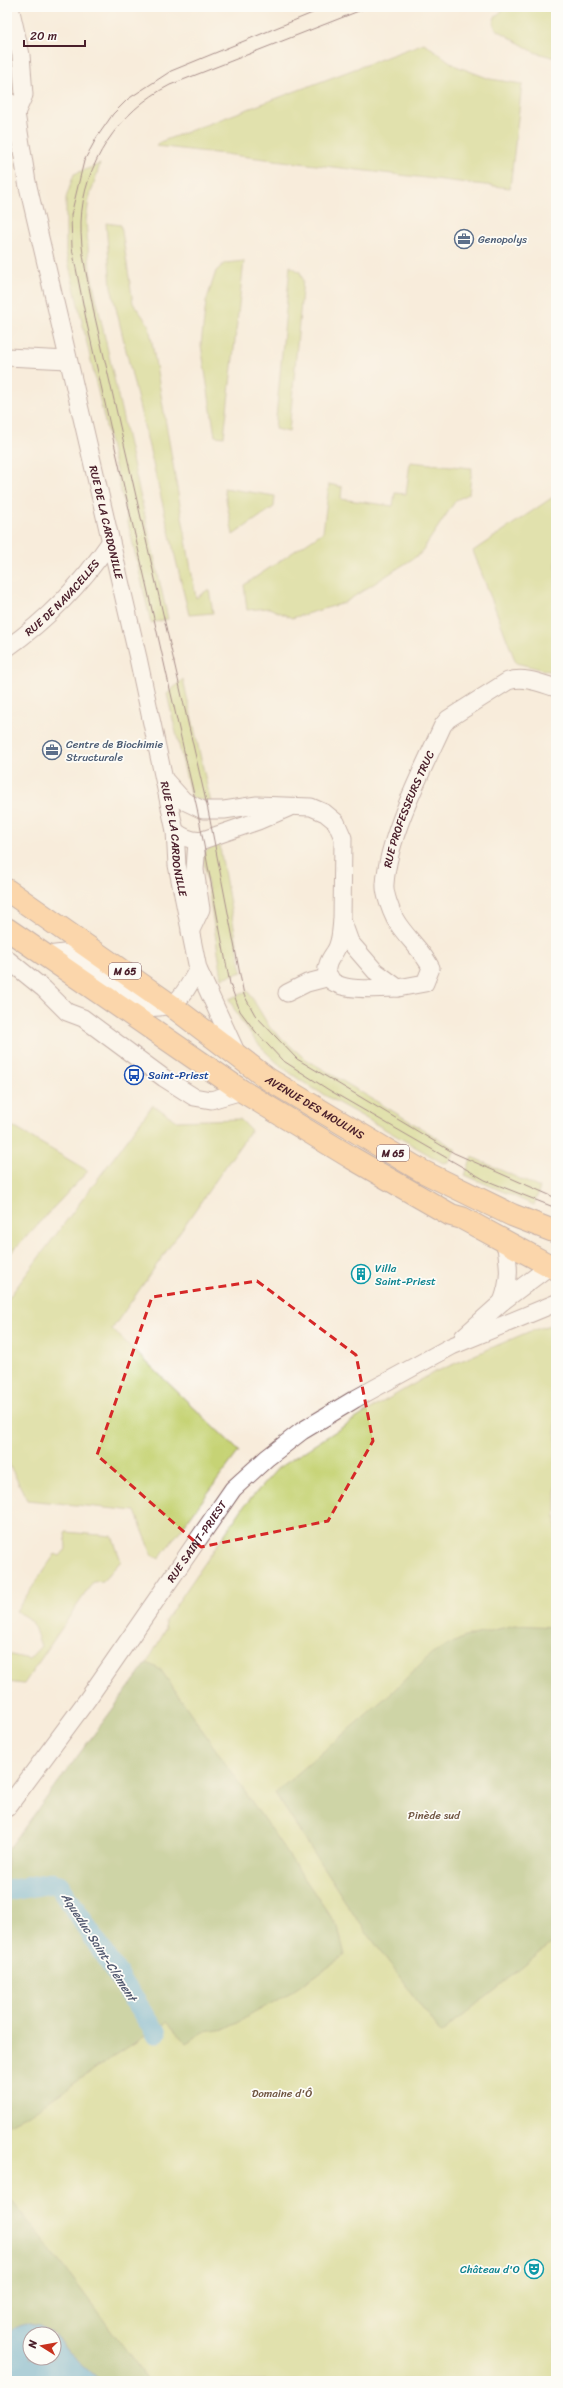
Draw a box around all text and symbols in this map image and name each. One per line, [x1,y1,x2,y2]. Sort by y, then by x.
scale bar [24,22,85,48]
text: 20 m [30,25,57,47]
office icon: Genopolys [453,228,475,250]
place label: Genopolys [478,230,528,249]
street label: RUE DE LA CARDONILLE [83,463,129,582]
street label: RUE DE NAVACELLES [21,555,105,641]
place label: Centre de Biochimie Structurale [66,735,164,767]
office icon: Centre de Biochimie Structurale [41,739,63,761]
street label: RUE PROFESSEURS TRUC [378,748,440,869]
street label: RUE DE LA CARDONILLE [155,780,192,899]
road number: M 65 [109,963,141,979]
bus stop icon: Saint-Priest [123,1064,145,1086]
place label: Saint-Priest [148,1066,209,1085]
street label: AVENUE DES MOULINS [260,1070,368,1145]
road number: M 65 [377,1145,409,1161]
place label: Villa Saint-Priest [375,1259,436,1291]
building icon: Villa Saint-Priest [350,1263,372,1285]
street label: RUE SAINT-PRIEST [162,1496,233,1587]
park label: Pinède sud [408,1806,461,1825]
water label: Aqueduc Saint-Clément [55,1887,144,2008]
park label: Domaine d'Ô [252,2084,312,2103]
theatre icon: Château d'O [523,2258,545,2280]
place label: Château d'O [460,2260,520,2279]
north arrow [22,2326,62,2366]
text: N [22,2338,43,2351]

